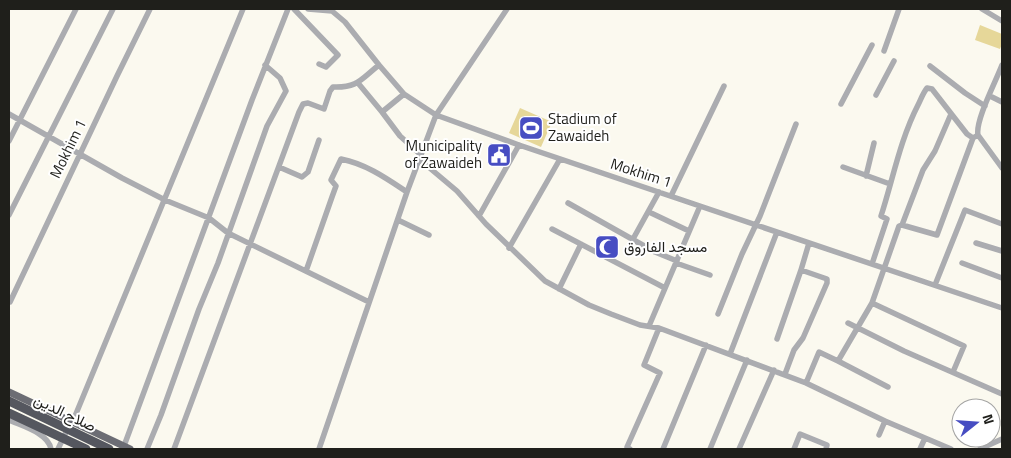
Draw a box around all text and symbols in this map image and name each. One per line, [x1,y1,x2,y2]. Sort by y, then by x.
place label: Stadium of Zawaideh [548,107,617,147]
street label: Mokhim 1 [43,115,92,182]
sports icon: Stadium of Zawaideh [518,115,544,141]
place label: Municipality of Zawaideh [405,134,482,174]
public building icon: Municipality of Zawaideh [486,142,512,168]
street label: Mokhim 1 [608,152,675,193]
mosque icon: مسجد الفاروق [594,234,620,260]
place label: مسجد الفاروق [624,235,707,258]
street label: صلاح الدين [30,388,100,438]
north arrow [951,398,1001,448]
text: N [977,411,1000,427]

